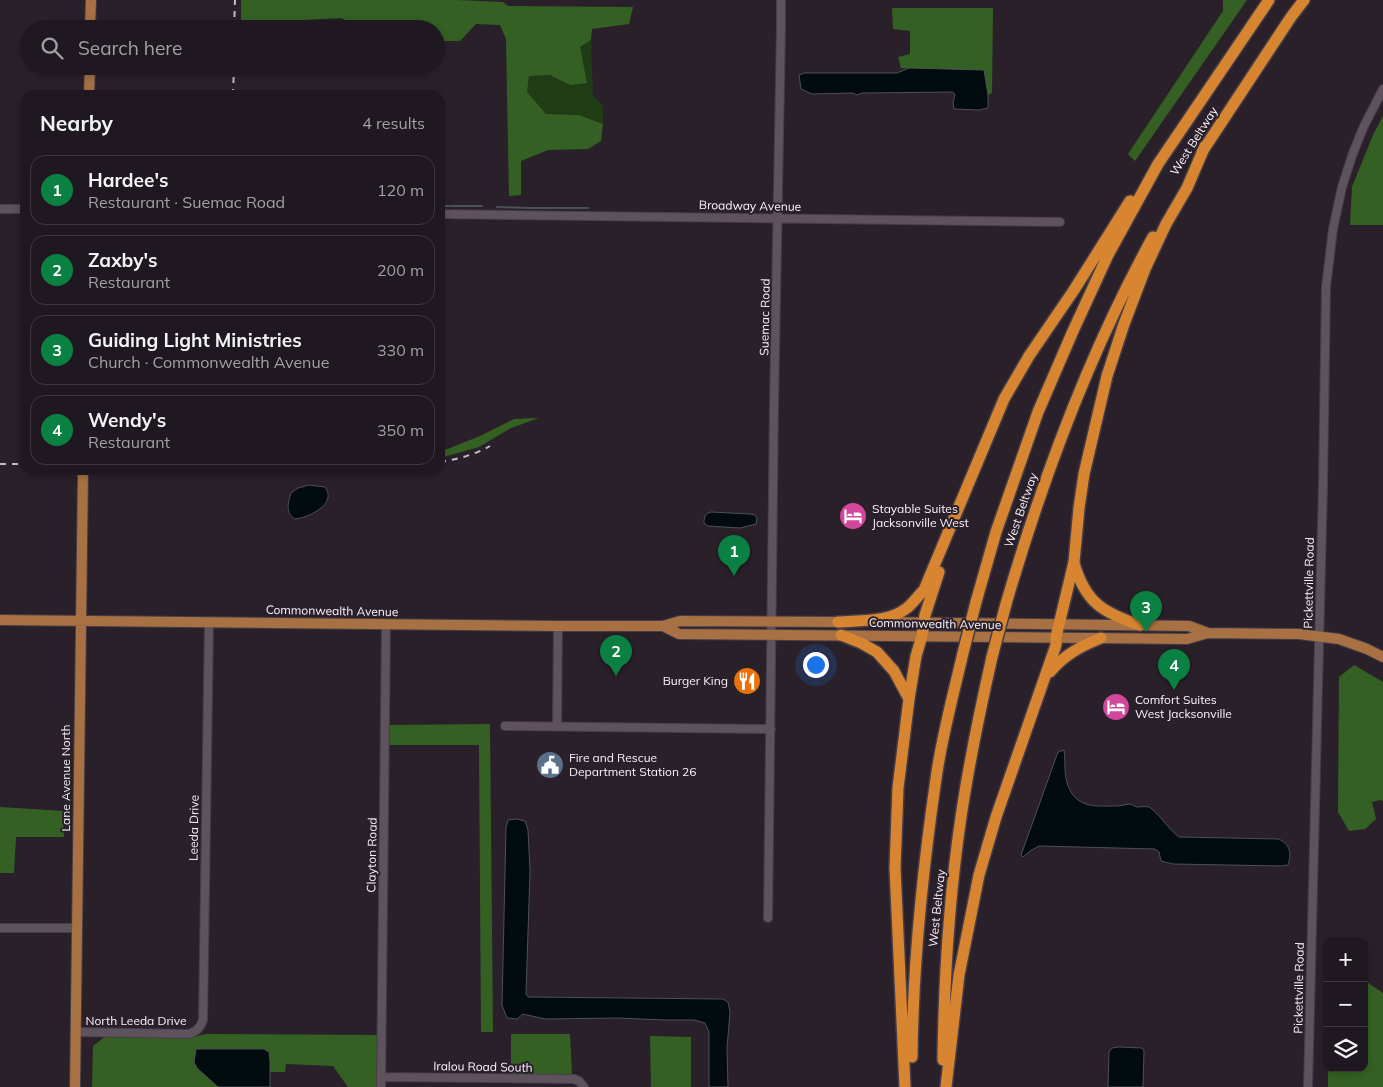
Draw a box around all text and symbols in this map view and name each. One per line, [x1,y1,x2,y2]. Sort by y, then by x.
search box [20,20,445,75]
icon: search [38,34,66,62]
text: Search here [78,36,182,60]
street label: West Beltway [1167,103,1221,178]
text: Nearby [40,110,113,136]
text: 4 results [362,113,425,133]
text: Hardee's [88,168,169,192]
text: 1 [52,180,62,200]
text: 120 m [377,180,424,200]
text: Restaurant · Suemac Road [88,192,285,212]
street label: Broadway Avenue [699,197,801,214]
text: Zaxby's [88,248,158,272]
text: 2 [52,260,62,280]
text: 200 m [377,260,424,280]
text: Restaurant [88,272,170,292]
street label: Suemac Road [756,278,773,356]
text: Guiding Light Ministries [88,328,302,352]
text: 3 [52,340,62,360]
text: 330 m [377,340,424,360]
text: Church · Commonwealth Avenue [88,352,329,372]
text: Wendy's [88,408,166,432]
text: 4 [52,420,62,440]
text: 350 m [377,420,424,440]
text: Restaurant [88,432,170,452]
street label: West Beltway [1001,470,1041,549]
hotel icon: Stayable Suites Jacksonville West [838,501,868,531]
place label: Stayable Suites Jacksonville West [872,501,969,530]
pin: 1 [718,535,750,576]
street label: Pickettville Road [1300,537,1317,629]
pin: 3 [1130,591,1162,632]
street label: Commonwealth Avenue [266,602,398,619]
street label: Commonwealth Avenue [869,615,1001,632]
pin: 2 [600,635,632,676]
pin: 4 [1158,649,1190,690]
your location [803,652,829,678]
restaurant icon: Burger King [732,666,762,696]
place label: Burger King [663,673,728,688]
hotel icon: Comfort Suites West Jacksonville [1101,692,1131,722]
place label: Comfort Suites West Jacksonville [1135,692,1232,721]
street label: Lane Avenue North [58,724,73,832]
public building icon: Fire and Rescue Department Station 26 [535,750,565,780]
place label: Fire and Rescue Department Station 26 [569,750,697,779]
street label: Leeda Drive [185,795,202,861]
street label: Clayton Road [363,817,380,893]
street label: West Beltway [925,868,948,948]
map controls [1323,937,1368,1072]
button: + [1323,937,1368,982]
street label: Pickettville Road [1290,942,1307,1034]
button: − [1323,982,1368,1027]
street label: North Leeda Drive [86,1013,186,1028]
button: layers [1323,1027,1368,1072]
street label: Iralou Road South [433,1058,533,1075]

